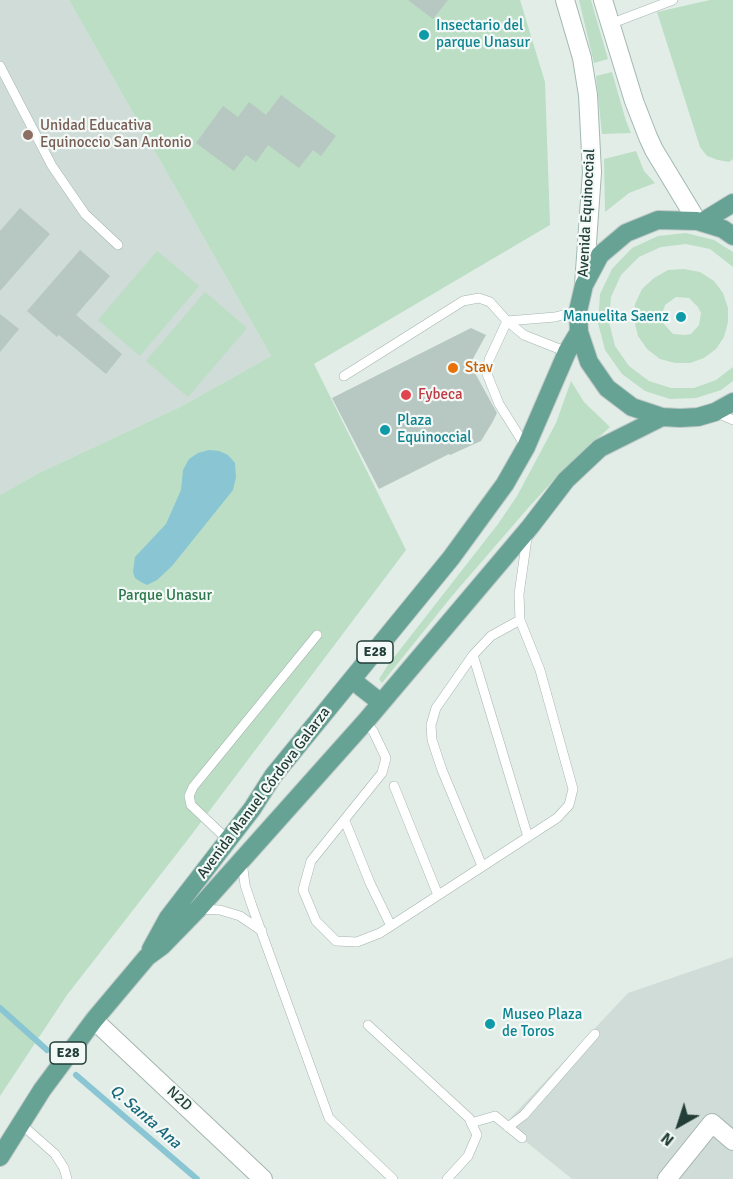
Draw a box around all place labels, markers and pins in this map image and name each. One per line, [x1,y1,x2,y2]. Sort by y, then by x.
place label: Insectario del parque Unasur [436,17,530,52]
marker: Insectario del parque Unasur [417,28,431,42]
place label: Unidad Educativa Equinoccio San Antonio [40,117,192,152]
marker: Unidad Educativa Equinoccio San Antonio [21,128,35,142]
place label: Manuelita Saenz [563,308,669,326]
marker: Manuelita Saenz [674,310,688,324]
place label: Stav [465,359,493,377]
marker: Stav [446,361,460,375]
place label: Fybeca [418,386,463,404]
marker: Fybeca [399,388,413,402]
place label: Plaza Equinoccial [397,412,472,447]
marker: Plaza Equinoccial [378,423,392,437]
place label: Museo Plaza de Toros [502,1006,582,1041]
marker: Museo Plaza de Toros [483,1017,497,1031]

